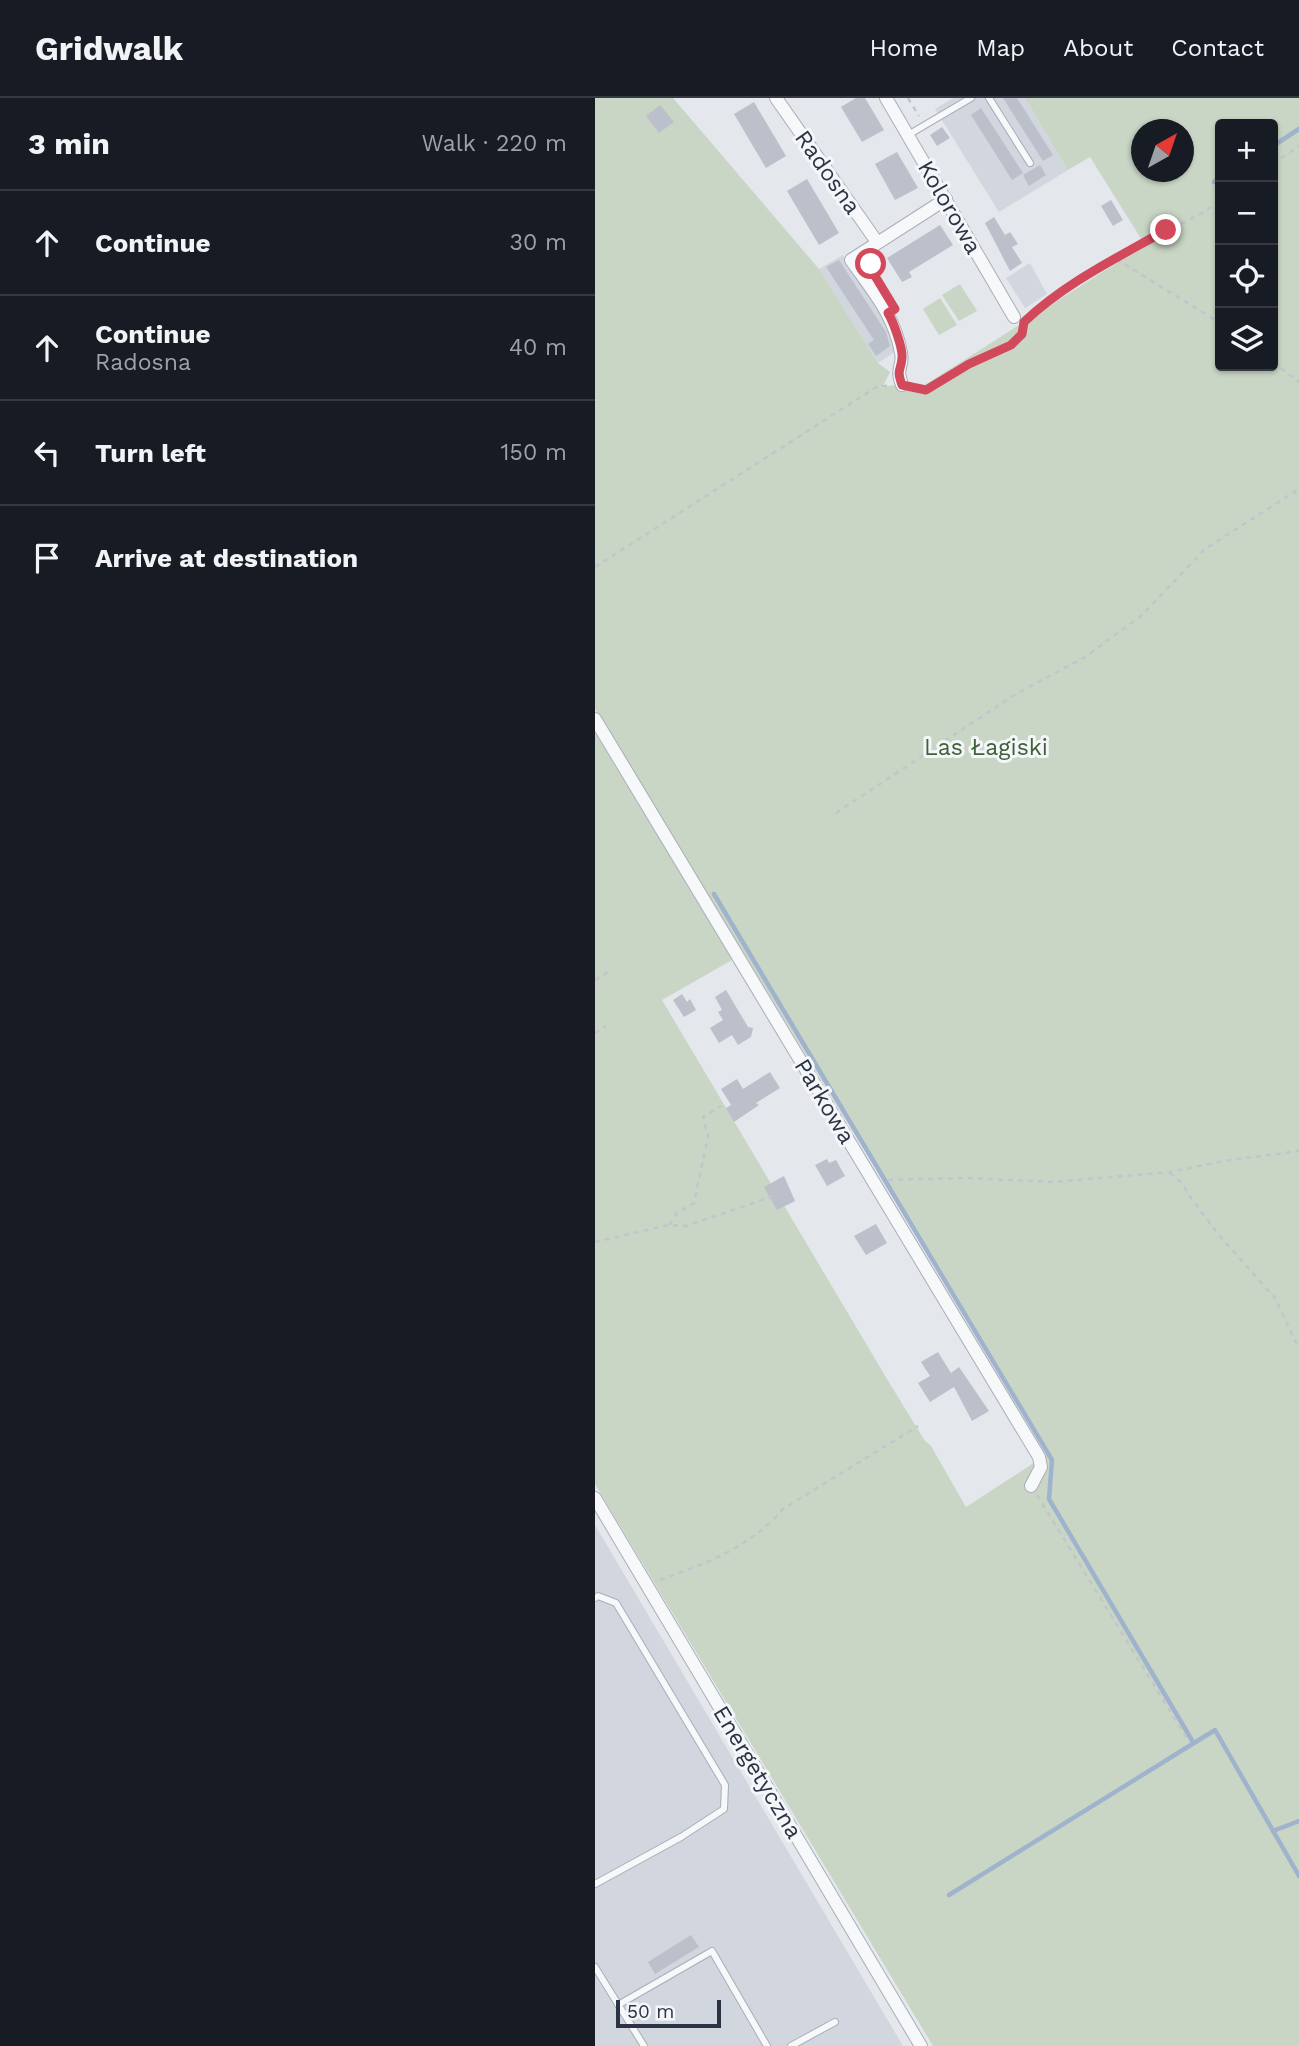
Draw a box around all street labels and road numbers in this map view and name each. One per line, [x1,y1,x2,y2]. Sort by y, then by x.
street label: Radosna [789,125,866,219]
street label: Kolorowa [912,156,987,259]
street label: Parkowa [789,1054,860,1149]
street label: Energetyczna [707,1701,808,1844]

